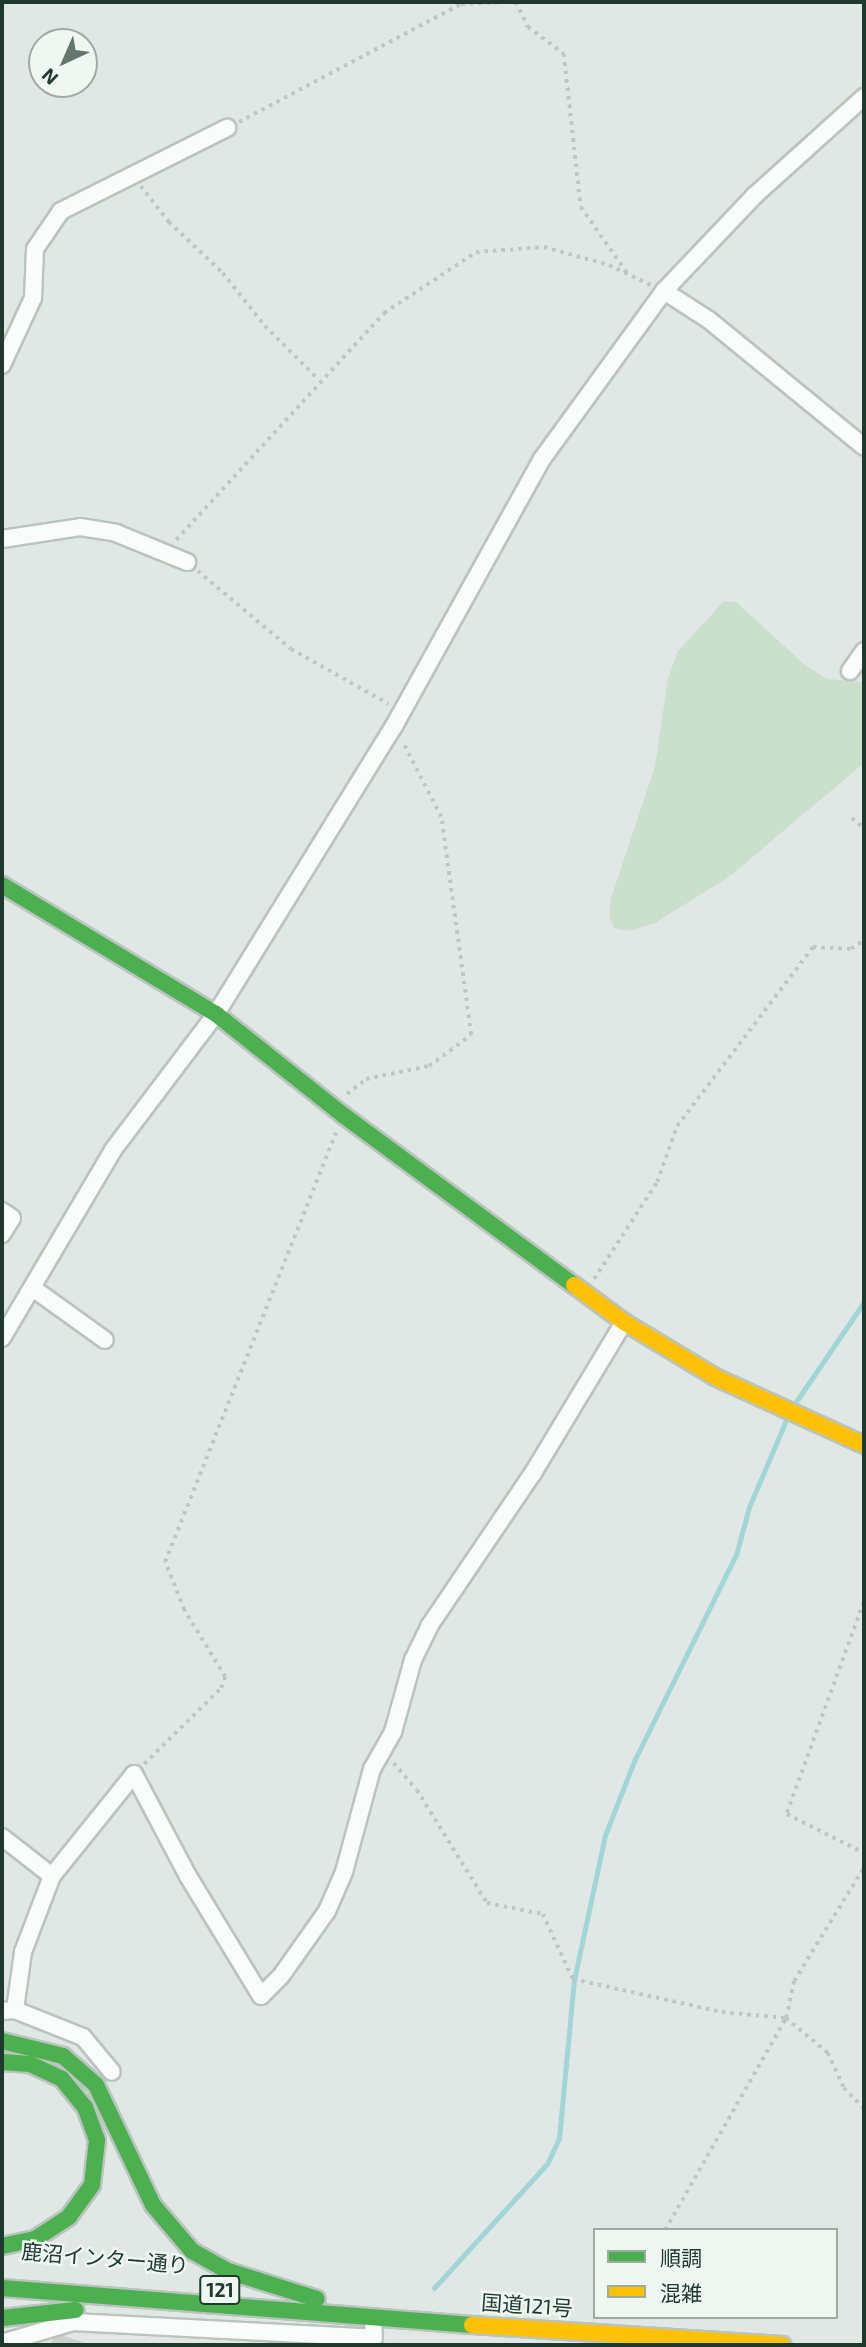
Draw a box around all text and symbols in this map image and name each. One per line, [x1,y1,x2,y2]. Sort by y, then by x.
north arrow [28,28,98,98]
text: N [37,64,62,90]
legend [593,2228,838,2319]
street label: 鹿沼インター通り [20,2238,190,2278]
text: 順調 [660,2245,702,2270]
road number: 121 [199,2274,241,2306]
text: 混雑 [660,2280,702,2305]
street label: 国道121号 [480,2289,574,2321]

